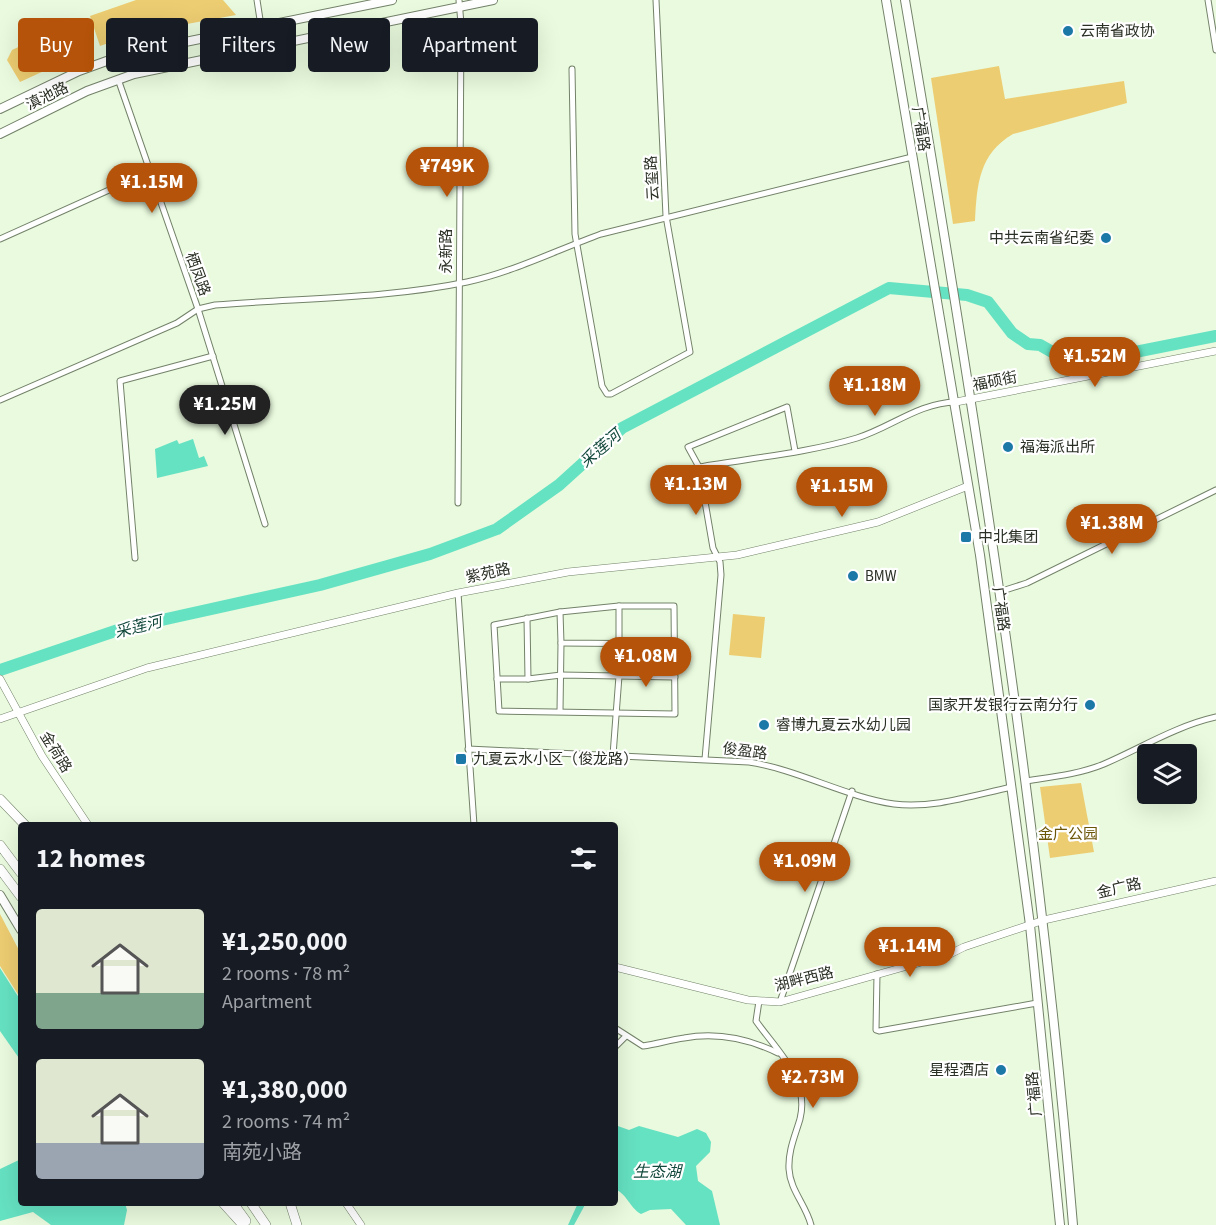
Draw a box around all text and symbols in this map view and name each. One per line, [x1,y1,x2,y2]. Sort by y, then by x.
chip: Buy [18,18,94,72]
chip: Rent [106,18,188,72]
chip: Filters [200,18,296,72]
chip: New [308,18,390,72]
chip: Apartment [402,18,538,72]
place label: 云南省政协 [1080,21,1155,42]
marker: 云南省政协 [1061,24,1075,38]
street label: 滇池路 [22,77,72,116]
street label: 广福路 [907,105,934,153]
pin: ¥749K [405,147,489,198]
text: ¥749K [420,152,474,180]
street label: 云玺路 [641,155,664,201]
pin: ¥1.15M [103,163,201,214]
text: ¥1.15M [120,168,184,196]
street label: 永新路 [436,228,457,274]
place label: 中共云南省纪委 [989,228,1094,249]
marker: 中共云南省纪委 [1099,231,1113,245]
street label: 栖凤路 [180,249,215,299]
pin: ¥1.52M [1046,337,1144,388]
text: ¥1.52M [1063,342,1127,370]
pin: ¥1.18M [826,366,924,417]
street label: 福硕街 [971,367,1019,396]
text: ¥1.18M [843,371,907,399]
pin: ¥1.25M [176,385,274,436]
text: ¥1.25M [193,390,257,418]
water label: 采莲河 [575,423,628,473]
place label: 福海派出所 [1020,437,1095,458]
marker: 福海派出所 [1001,440,1015,454]
pin: ¥1.13M [647,465,745,516]
pin: ¥1.15M [793,467,891,518]
text: ¥1.13M [664,470,728,498]
text: ¥1.15M [810,472,874,500]
pin: ¥1.38M [1063,504,1161,555]
text: ¥1.38M [1080,509,1144,537]
place label: 中北集团 [978,527,1038,548]
marker: 中北集团 [959,530,973,544]
street label: 紫苑路 [464,559,512,588]
place label: BMW [865,566,897,587]
marker: BMW [846,569,860,583]
street label: 广福路 [987,585,1014,633]
water label: 采莲河 [112,610,167,643]
pin: ¥1.08M [597,637,695,688]
text: ¥1.08M [614,642,678,670]
place label: 国家开发银行云南分行 [928,695,1078,716]
marker: 国家开发银行云南分行 [1083,698,1097,712]
place label: 睿博九夏云水幼儿园 [776,715,911,736]
marker: 睿博九夏云水幼儿园 [757,718,771,732]
street label: 金荷路 [35,728,76,777]
street label: 俊盈路 [721,738,769,765]
map controls [1137,744,1197,804]
button: layers [1137,744,1197,804]
place label: 九夏云水小区（俊龙路） [473,749,638,770]
marker: 九夏云水小区（俊龙路） [454,752,468,766]
park label: 金广公园 [1038,824,1098,845]
text: 12 homes [36,840,145,877]
icon: filters [567,842,600,875]
pin: ¥1.09M [756,842,854,893]
text: ¥1.09M [773,847,837,875]
street label: 金广路 [1095,873,1143,904]
text: ¥1,250,000 [222,923,347,960]
pin: ¥1.14M [861,927,959,978]
text: ¥1.14M [878,932,942,960]
icon: home [84,933,156,1005]
text: 2 rooms · 78 m² [222,960,350,988]
street label: 湖畔西路 [772,962,836,997]
text: Apartment [222,988,312,1016]
pin: ¥2.73M [764,1058,862,1109]
place label: 星程酒店 [929,1060,989,1081]
text: ¥2.73M [781,1063,845,1091]
marker: 星程酒店 [994,1063,1008,1077]
text: ¥1,380,000 [222,1071,347,1108]
street label: 广福路 [1022,1071,1047,1117]
icon: home [84,1083,156,1155]
text: 2 rooms · 74 m² [222,1108,350,1136]
text: 南苑小路 [222,1139,302,1167]
water label: 生态湖 [633,1161,684,1183]

